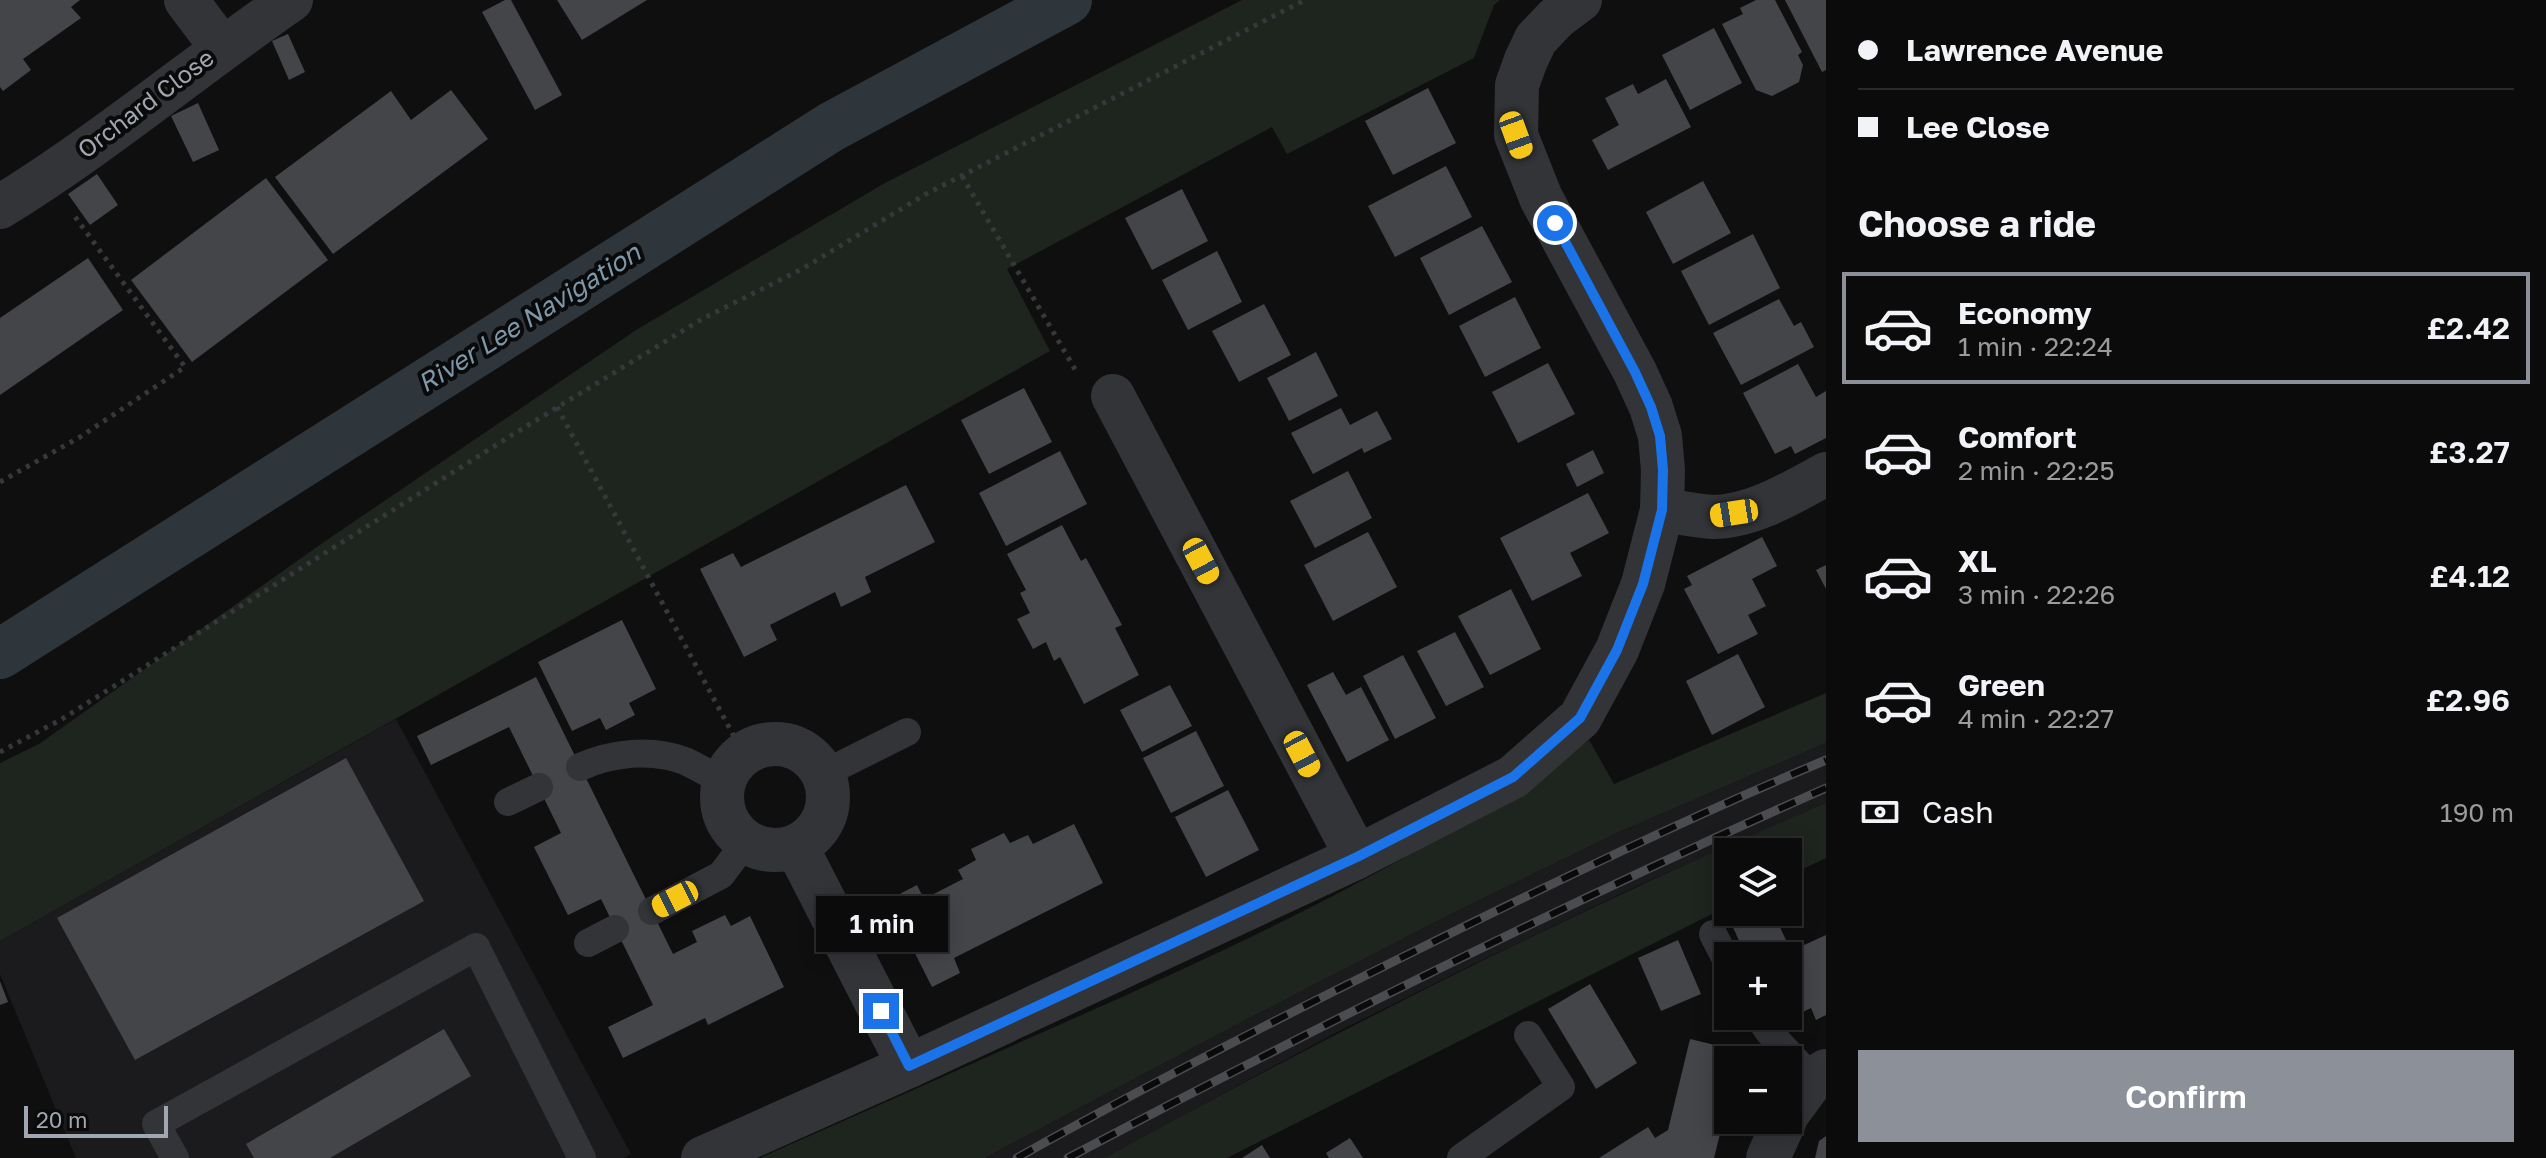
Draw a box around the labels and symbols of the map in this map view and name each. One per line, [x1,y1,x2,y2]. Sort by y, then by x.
street label: Orchard Close [71,42,219,163]
car [1497,108,1535,162]
route start [1537,205,1573,241]
water label: River Lee Navigation [412,236,647,399]
car [1708,497,1760,529]
car [1179,534,1223,588]
car [1280,727,1324,781]
car [648,877,702,921]
callout: 1 min [815,895,947,951]
route end [863,993,899,1029]
scale bar [24,1102,168,1138]

